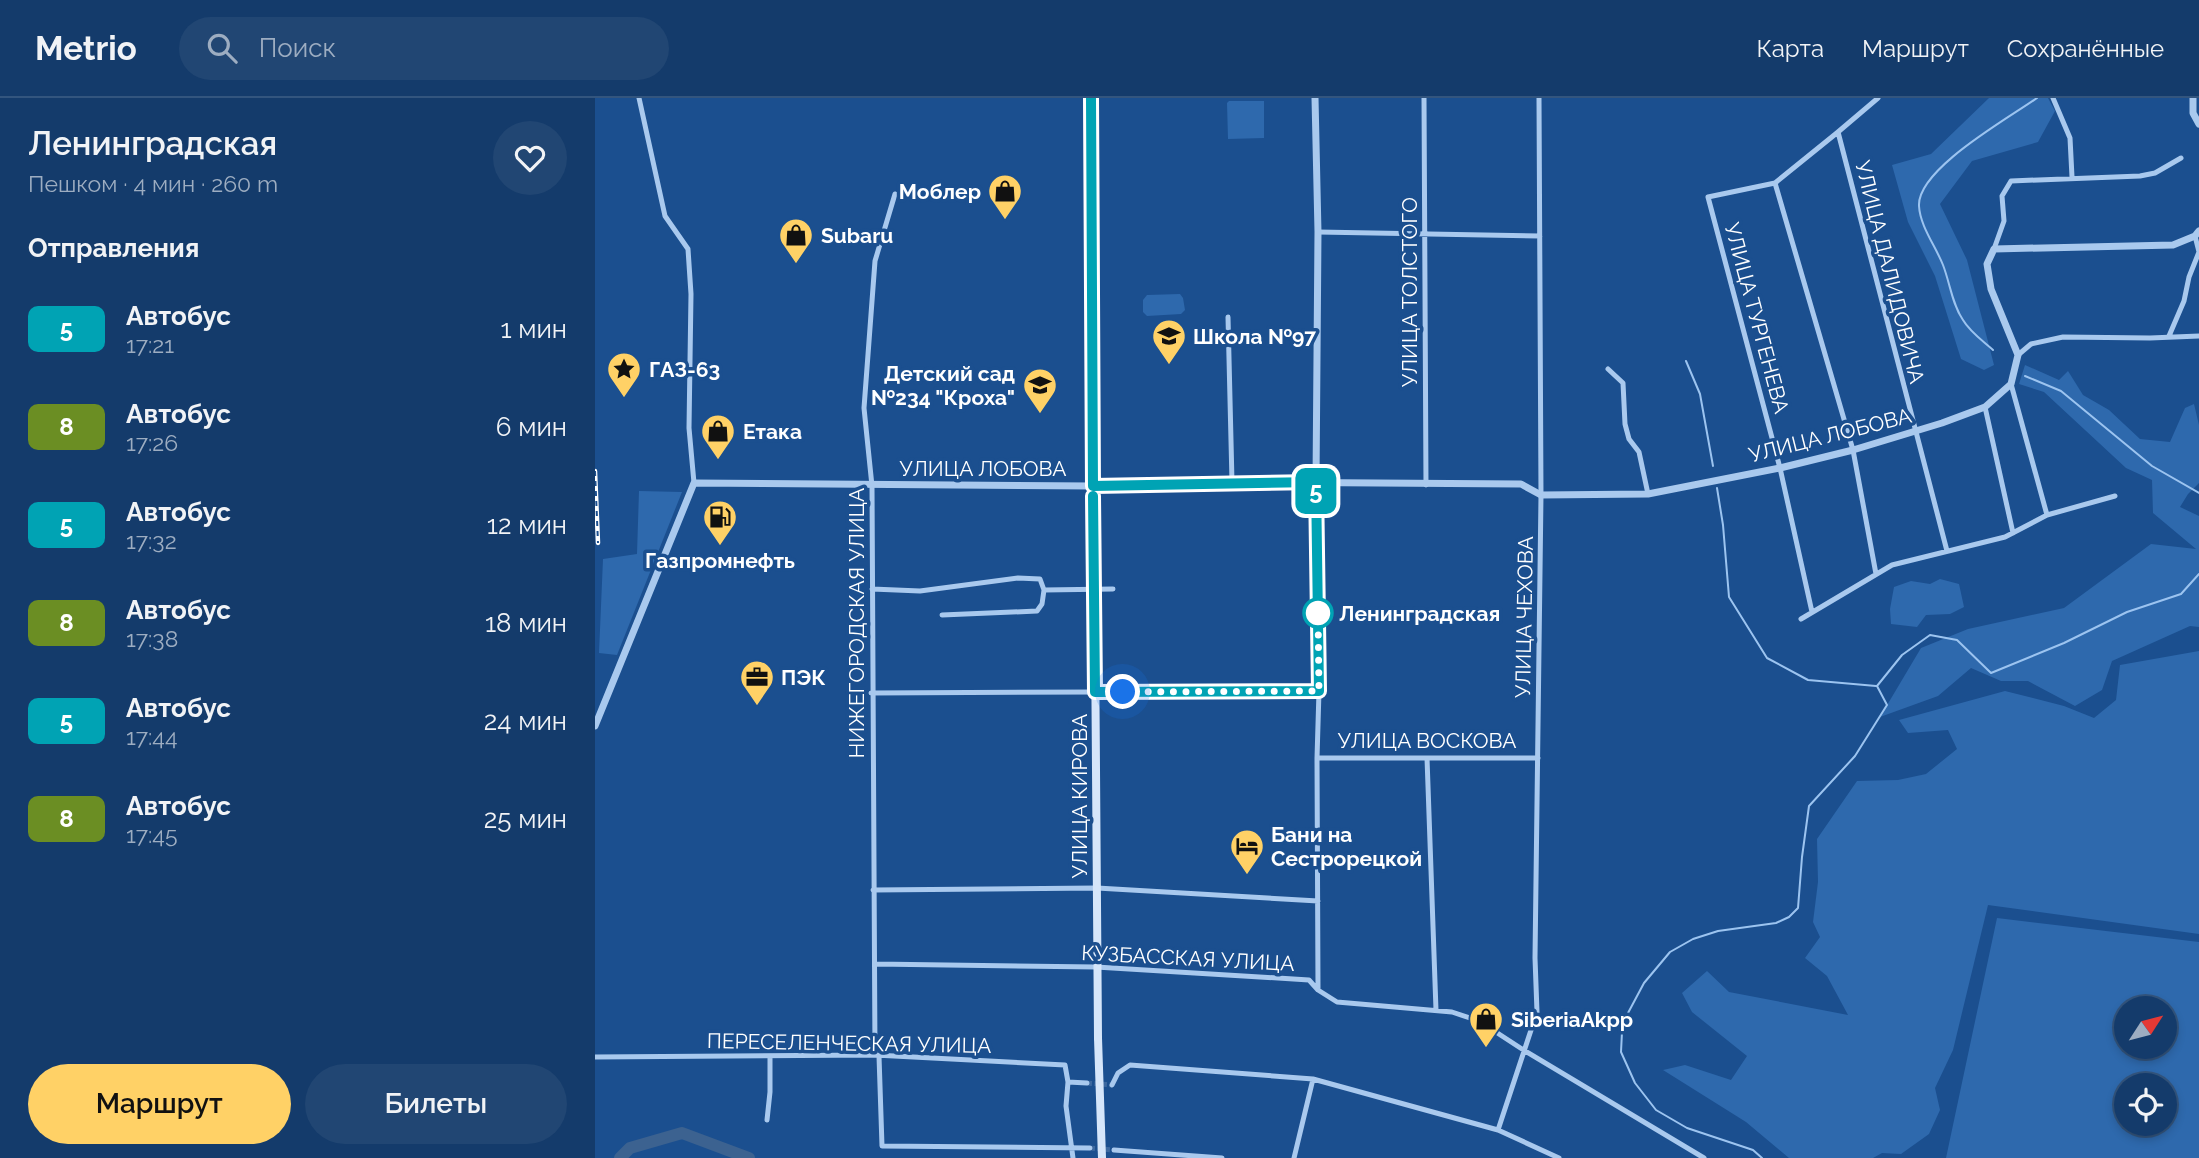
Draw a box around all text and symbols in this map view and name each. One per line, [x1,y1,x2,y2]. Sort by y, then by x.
search box [179,17,669,80]
text: Metrio [35,29,137,68]
icon: search [203,29,241,67]
text: Поиск [259,33,336,63]
text: Карта [1756,34,1824,63]
text: Маршрут [1862,34,1969,63]
text: Сохранённые [2007,34,2164,63]
button: heart [493,121,567,195]
text: Ленинградская [28,124,277,163]
street label: УЛИЦА ДАЛИДОВИЧА [1850,158,1930,386]
text: Пешком · 4 мин · 260 m [28,170,278,197]
shop icon: Моблер [986,172,1024,221]
place label: Моблер [899,179,981,204]
street label: УЛИЦА ТОЛСТОГО [1397,197,1422,387]
shop icon: Subaru [777,216,815,265]
street label: УЛИЦА ТУРГЕНЕВА [1720,220,1794,416]
place label: Subaru [821,223,893,248]
text: Отправления [28,233,199,263]
text: Автобус [126,301,231,331]
text: 5 [60,314,73,343]
text: 1 мин [500,314,567,344]
school or university icon: Школа №97 [1150,317,1188,366]
place label: Школа №97 [1193,324,1316,349]
text: 17:21 [126,331,174,358]
place icon: ГАЗ-63 [605,350,643,399]
place label: ГАЗ-63 [649,357,720,382]
place label: Детский сад №234 "Кроха" [871,361,1015,410]
school or university icon: Детский сад №234 "Кроха" [1021,366,1059,415]
text: Автобус [126,399,231,429]
street label: УЛИЦА ЛОБОВА [1746,403,1914,467]
text: 8 [59,412,74,441]
text: 6 мин [496,412,567,442]
shop icon: Етака [699,412,737,461]
place label: Етака [743,419,802,444]
text: 17:26 [126,429,178,456]
street label: УЛИЦА ЛОБОВА [900,456,1066,481]
line badge: 5 [1293,468,1339,514]
text: 5 [1309,476,1323,505]
street label: НИЖЕГОРОДСКАЯ УЛИЦА [844,488,869,758]
text: Автобус [126,497,231,527]
fuel station icon: Газпромнефть [701,498,739,547]
text: 5 [60,510,73,539]
text: 12 мин [487,510,567,540]
text: 17:32 [126,527,177,554]
street label: УЛИЦА ЧЕХОВА [1510,536,1538,698]
place label: Газпромнефть [645,548,795,573]
text: Автобус [126,595,231,625]
marker: Ленинградская [1303,598,1333,628]
place label: Ленинградская [1339,601,1500,626]
text: 8 [59,608,74,637]
text: 18 мин [485,608,567,638]
text: 17:38 [126,625,178,652]
office icon: ПЭК [738,658,776,707]
place label: ПЭК [781,665,826,690]
your location [1105,674,1140,709]
text: Автобус [126,693,231,723]
text: 5 [60,706,73,735]
text: 24 мин [484,706,567,736]
street label: УЛИЦА КИРОВА [1067,714,1092,878]
text: 17:44 [126,723,177,750]
street label: УЛИЦА ВОСКОВА [1338,728,1516,753]
text: Автобус [126,791,231,821]
text: 8 [59,804,74,833]
text: 25 мин [484,804,567,834]
text: 17:45 [126,821,177,848]
place label: Бани на Сестрорецкой [1271,822,1422,871]
hotel icon: Бани на Сестрорецкой [1228,827,1266,876]
street label: КУЗБАССКАЯ УЛИЦА [1081,940,1295,976]
north arrow [2114,996,2177,1059]
map controls [2114,996,2177,1136]
shop icon: SiberiaAkpp [1467,1000,1505,1049]
place label: SiberiaAkpp [1511,1007,1633,1032]
street label: ПЕРЕСЕЛЕНЧЕСКАЯ УЛИЦА [707,1028,991,1058]
button: Маршрут [28,1064,291,1144]
button: Билеты [305,1064,567,1144]
button: locate [2114,1073,2177,1136]

